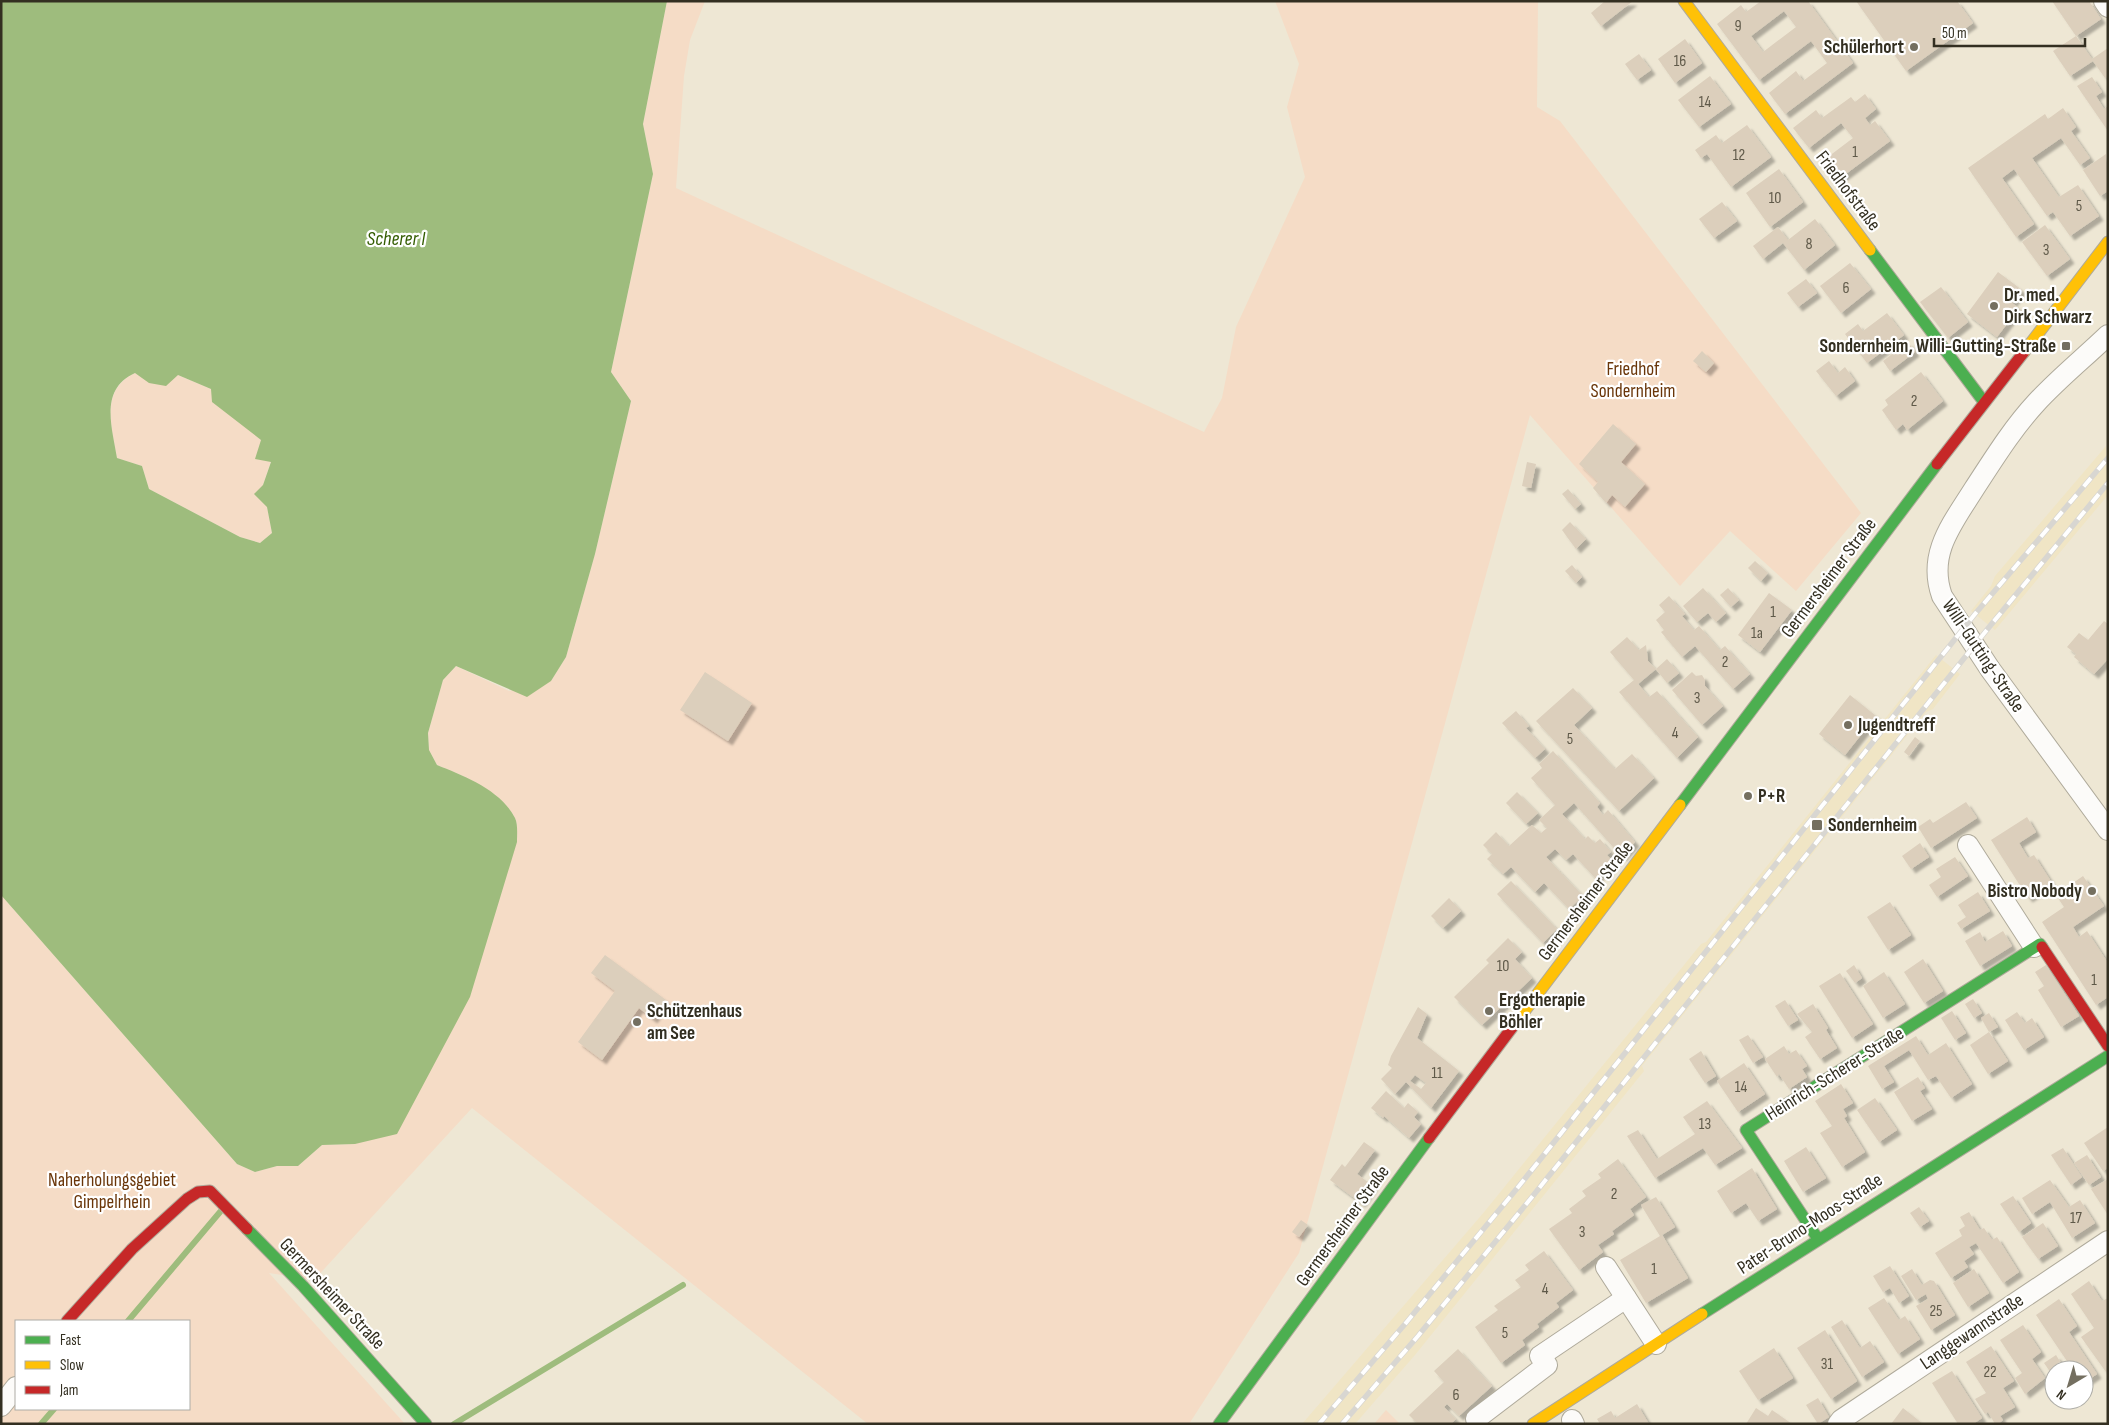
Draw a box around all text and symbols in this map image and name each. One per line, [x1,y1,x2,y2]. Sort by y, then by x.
scale bar [1934,15,2085,47]
house number: 9 [1734,17,1742,36]
text: 50 m [1942,24,1967,43]
place label: Schülerhort [1824,36,1904,59]
marker: Schülerhort [1908,41,1920,53]
house number: 16 [1674,52,1686,71]
house number: 14 [1699,93,1711,112]
house number: 1 [1852,143,1858,162]
house number: 12 [1733,146,1745,165]
street label: Friedhofstraße [1811,147,1885,235]
house number: 10 [1769,189,1781,208]
house number: 5 [2076,197,2082,216]
water label: Scherer I [367,227,426,251]
house number: 8 [1805,235,1813,254]
house number: 3 [2043,241,2049,260]
house number: 6 [1842,279,1850,298]
place label: Dr. med. Dirk Schwarz [2004,284,2092,329]
marker: Dr. med. Dirk Schwarz [1988,300,2000,312]
place label: Sondernheim, Willi-Gutting-Straße [1819,335,2056,358]
marker: Sondernheim, Willi-Gutting-Straße [2060,340,2072,352]
park label: Friedhof Sondernheim [1591,358,1675,403]
house number: 2 [1911,392,1917,411]
street label: Germersheimer Straße [1776,514,1882,642]
street label: Willi-Gutting-Straße [1937,595,2029,717]
house number: 1 [1770,603,1776,622]
house number: 1a [1751,624,1763,643]
house number: 2 [1722,653,1728,672]
house number: 3 [1694,689,1700,708]
place label: Jugendtreff [1857,714,1936,737]
marker: Jugendtreff [1842,719,1854,731]
house number: 4 [1672,724,1679,743]
house number: 5 [1567,730,1573,749]
place label: P+R [1758,785,1785,808]
marker: P+R [1742,790,1754,802]
place label: Sondernheim [1828,814,1917,837]
marker: Sondernheim [1810,818,1824,832]
street label: Germersheimer Straße [1533,837,1639,965]
place label: Bistro Nobody [1988,880,2082,903]
marker: Bistro Nobody [2086,885,2098,897]
house number: 10 [1497,957,1509,976]
house number: 1 [2091,971,2097,990]
place label: Ergotherapie Böhler [1499,989,1585,1034]
place label: Schützenhaus am See [647,1000,742,1045]
marker: Ergotherapie Böhler [1483,1005,1495,1017]
marker: Schützenhaus am See [631,1016,643,1028]
street label: Heinrich-Scherer-Straße [1761,1022,1909,1126]
house number: 11 [1431,1064,1443,1083]
house number: 14 [1735,1078,1747,1097]
house number: 13 [1699,1115,1711,1134]
street label: Germersheimer Straße [1291,1161,1395,1291]
park label: Naherholungsgebiet Gimpelrhein [48,1169,176,1214]
street label: Pater-Bruno-Moos-Straße [1733,1169,1887,1279]
house number: 2 [1611,1185,1617,1204]
house number: 17 [2070,1209,2083,1228]
house number: 3 [1579,1223,1585,1242]
street label: Germersheimer Straße [274,1233,390,1355]
house number: 1 [1651,1260,1657,1279]
house number: 4 [1542,1280,1549,1299]
street label: Langgewannstraße [1916,1289,2028,1375]
house number: 25 [1929,1302,1943,1321]
legend [15,1320,190,1410]
house number: 5 [1502,1324,1508,1343]
text: Fast [60,1331,82,1350]
house number: 31 [1821,1355,1834,1374]
text: Slow [60,1356,84,1375]
north arrow [2044,1360,2094,1410]
house number: 22 [1983,1363,1997,1382]
text: Jam [59,1381,78,1400]
house number: 6 [1452,1386,1460,1405]
text: N [2053,1386,2069,1404]

